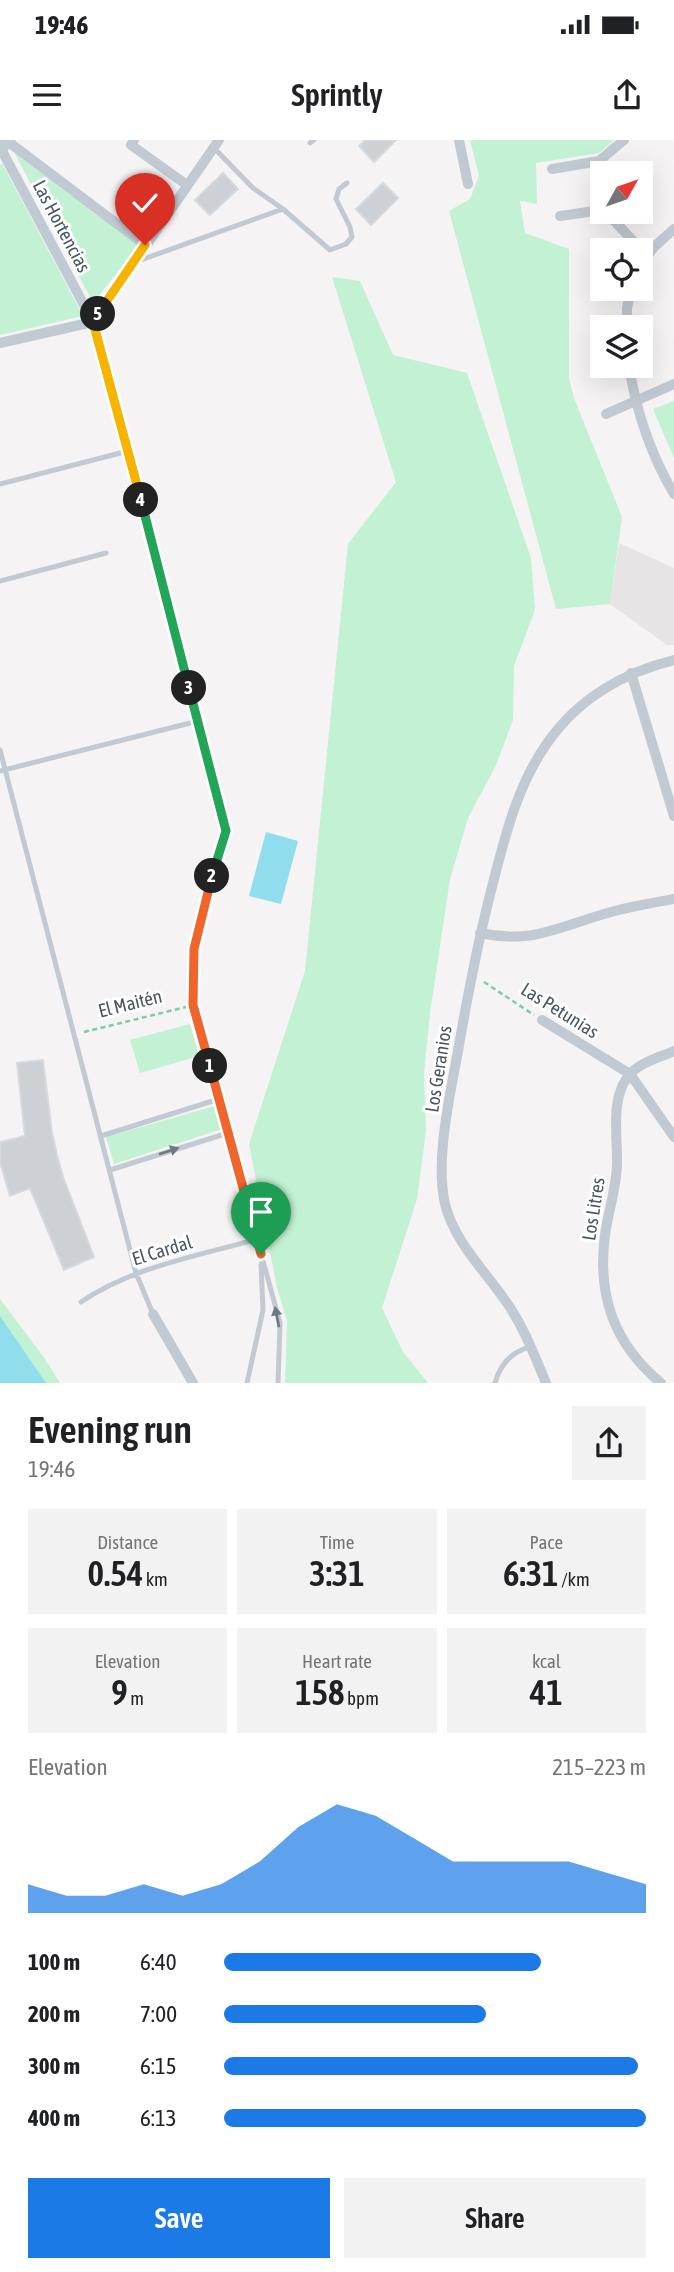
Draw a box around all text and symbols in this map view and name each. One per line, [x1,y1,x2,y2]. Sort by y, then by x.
text: 19:46 [35,10,89,40]
icon: menu [28,76,66,114]
text: Sprintly [291,76,383,113]
icon: share [608,76,646,114]
north arrow [590,161,653,224]
map controls [590,161,653,378]
pin [115,173,175,245]
street label: Las Hortencias [29,176,96,276]
icon: check [126,184,164,222]
button: locate [590,238,653,301]
pin: 5 [80,296,116,332]
text: 5 [93,302,102,324]
button: layers [590,315,653,378]
pin: 4 [124,482,158,518]
text: 4 [136,488,145,510]
pin: 3 [172,670,206,706]
text: 3 [184,676,193,698]
pin: 2 [194,858,230,894]
text: 2 [207,864,216,886]
street label: Las Petunias [517,978,603,1043]
street label: El Maitén [96,984,164,1022]
street label: Los Geranios [420,1024,456,1114]
pin: 1 [192,1048,228,1084]
text: 1 [205,1054,214,1076]
one-way arrow [159,1146,180,1156]
street label: Los Litres [577,1176,609,1242]
pin [231,1182,291,1254]
icon: arrive [242,1193,280,1231]
street label: El Cardal [129,1230,195,1270]
one-way arrow [272,1306,283,1328]
button: share [572,1406,646,1480]
text: Evening run [28,1408,192,1451]
text: 19:46 [28,1456,75,1482]
text: Distance [97,1531,158,1553]
text: Time [320,1531,354,1553]
text: Pace [530,1531,563,1553]
text: 0.54 [88,1553,143,1593]
text: 3:31 [309,1553,365,1593]
text: 6:31 [503,1553,559,1593]
text: km [143,1568,168,1590]
text: /km [559,1568,590,1590]
text: Elevation [95,1650,161,1672]
text: Heart rate [302,1650,372,1672]
text: kcal [532,1650,561,1672]
text: 9 [111,1672,128,1712]
text: 158 [295,1672,345,1712]
text: 41 [530,1672,563,1712]
text: m [128,1687,144,1709]
text: bpm [345,1687,379,1709]
text: Elevation [28,1754,108,1780]
text: 215–223 m [552,1754,646,1780]
text: 100 m [28,1949,80,1975]
text: 6:40 [140,1949,177,1975]
text: 200 m [28,2001,80,2027]
text: 7:00 [140,2001,177,2027]
text: 300 m [28,2053,80,2079]
text: 6:15 [140,2053,177,2079]
text: 400 m [28,2105,80,2131]
text: 6:13 [140,2105,177,2131]
button: Save [28,2178,330,2258]
button: Share [344,2178,646,2258]

